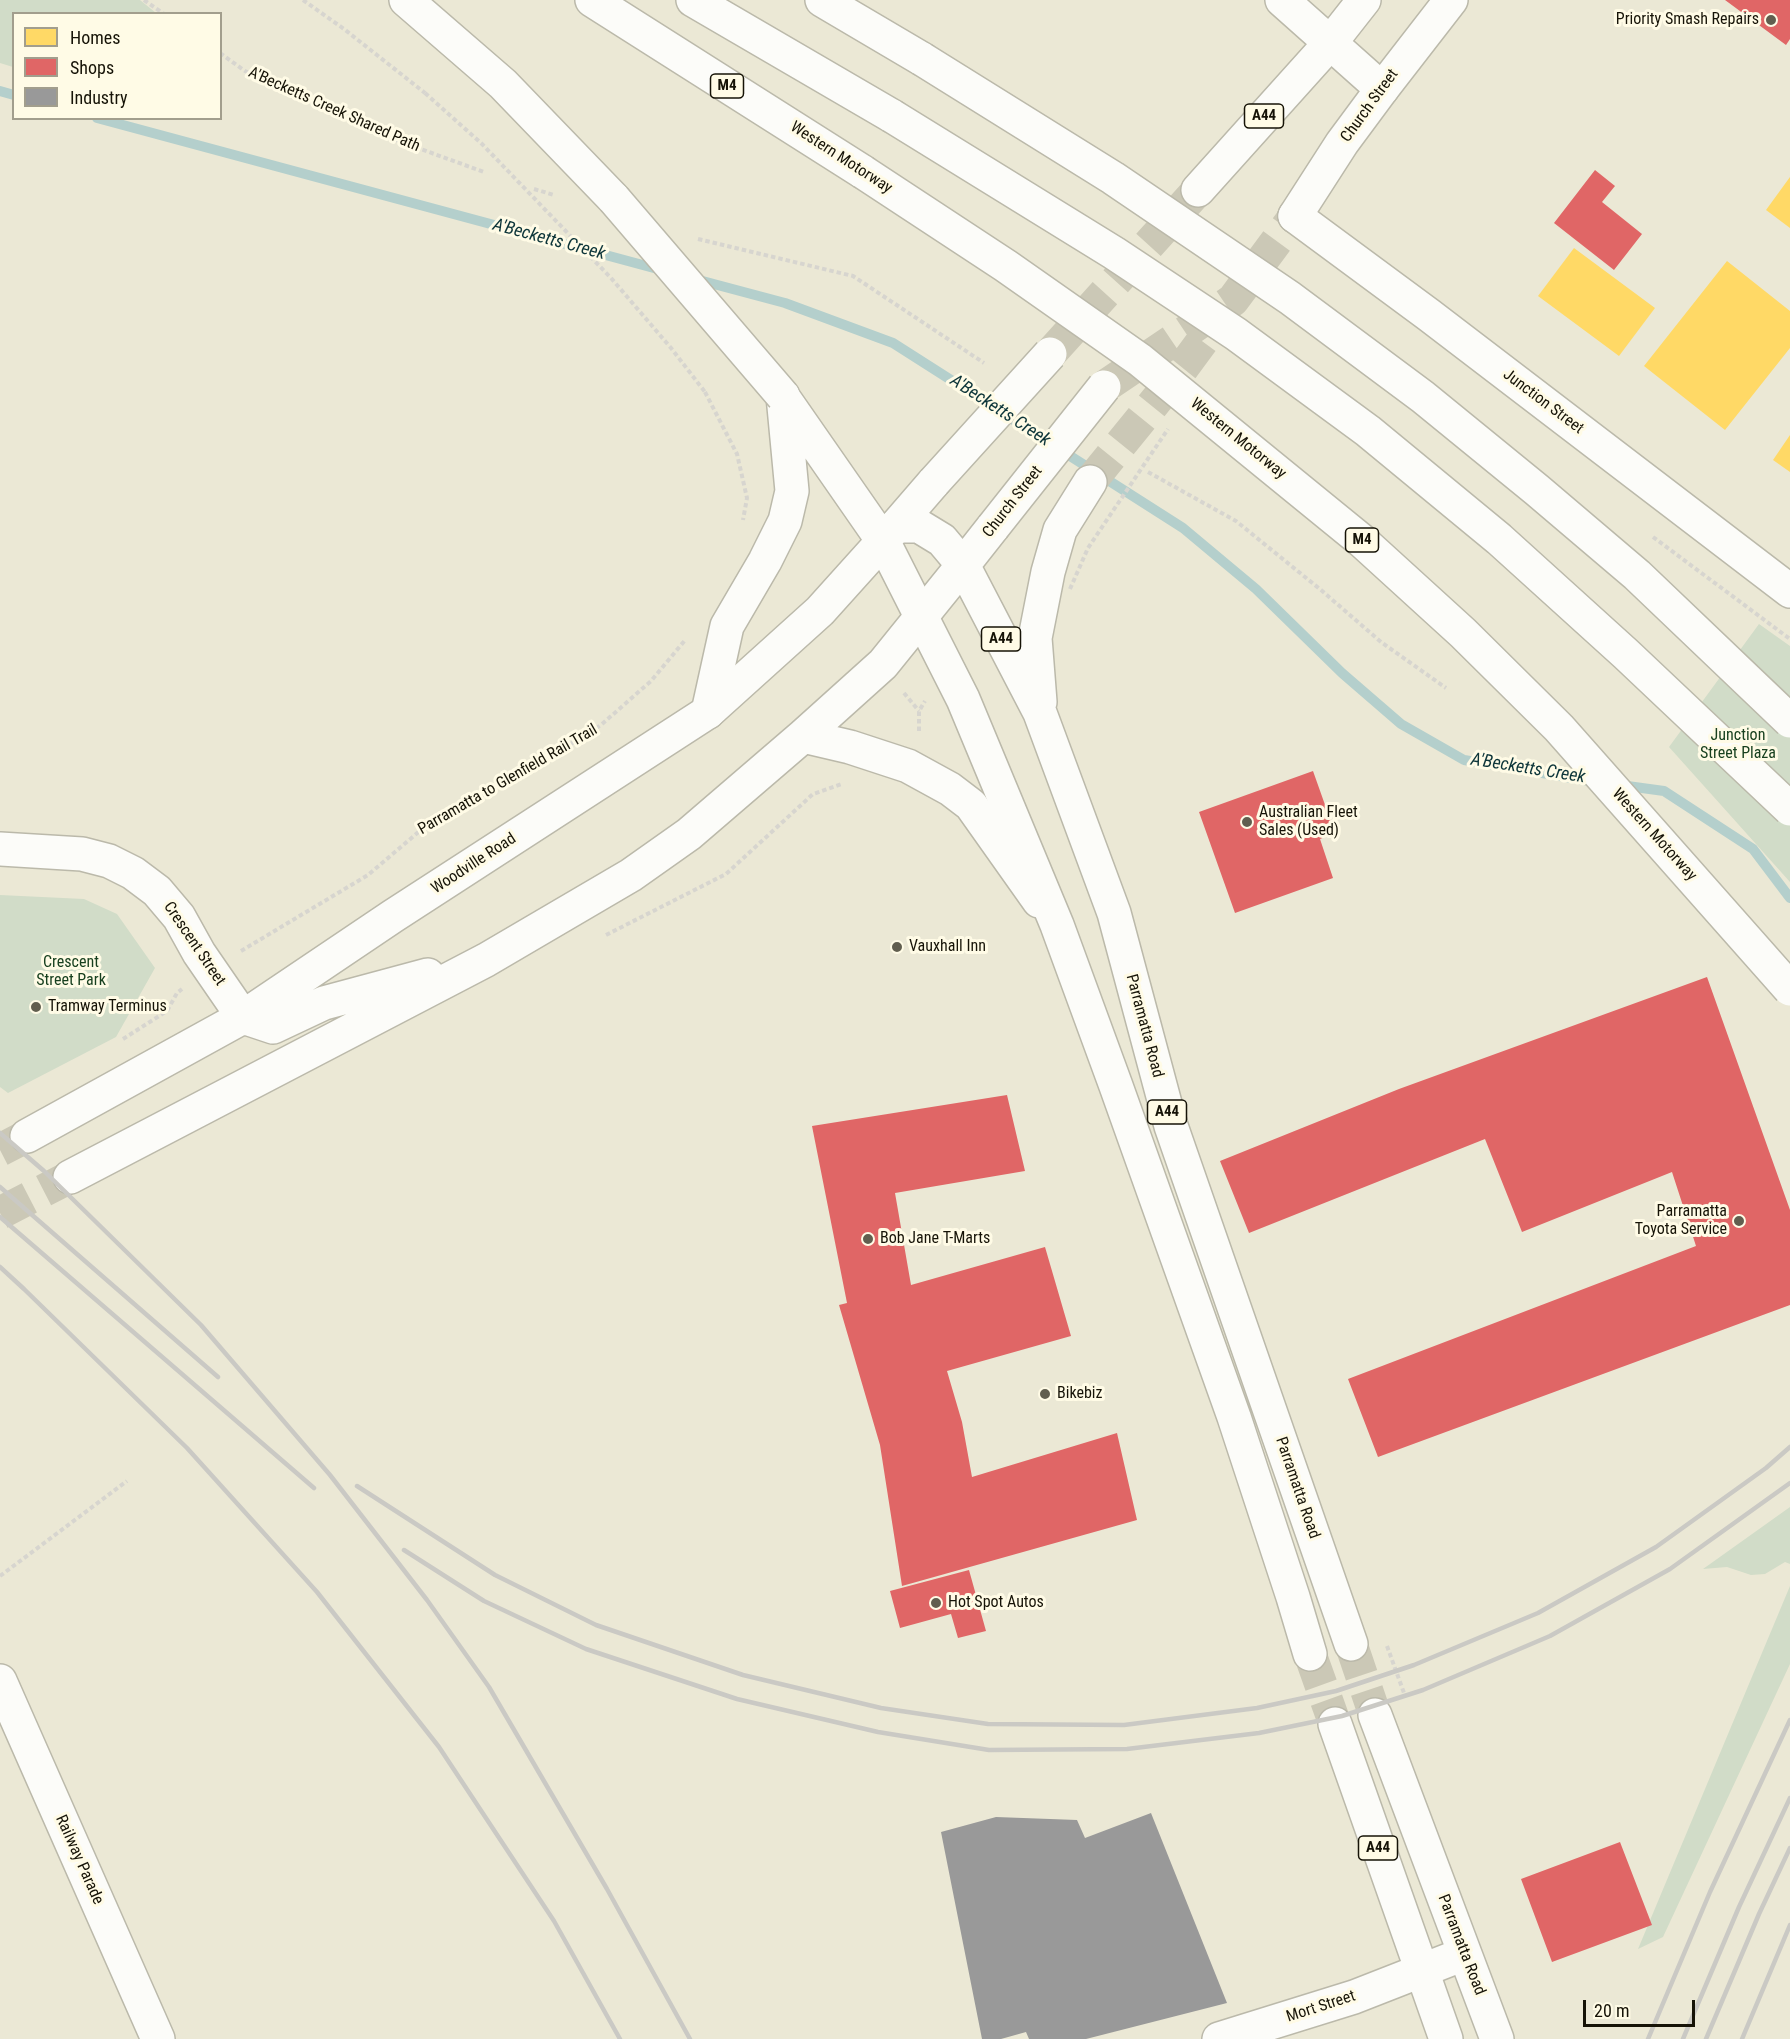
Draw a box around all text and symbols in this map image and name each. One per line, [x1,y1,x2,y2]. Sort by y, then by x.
place label: Priority Smash Repairs [1616,10,1759,30]
legend [12,12,222,120]
marker: Priority Smash Repairs [1764,13,1778,27]
text: Homes [70,27,120,48]
text: Shops [70,57,114,78]
street label: A'Becketts Creek Shared Path [245,63,423,157]
street label: Church Street [1337,66,1403,146]
road number: M4 [710,74,744,98]
text: Industry [70,87,128,108]
road number: A44 [1244,104,1284,128]
street label: Western Motorway [786,118,896,198]
water label: A'Becketts Creek [490,215,608,265]
street label: Junction Street [1499,365,1587,439]
water label: A'Becketts Creek [946,371,1054,451]
street label: Western Motorway [1186,395,1290,483]
street label: Church Street [979,462,1047,542]
road number: M4 [1346,528,1378,552]
road number: A44 [982,627,1020,651]
street label: Parramatta to Glenfield Rail Trail [415,721,601,839]
park label: Junction Street Plaza [1700,726,1776,764]
water label: A'Becketts Creek [1469,749,1587,789]
street label: Western Motorway [1608,785,1700,885]
place label: Australian Fleet Sales (Used) [1259,803,1358,841]
marker: Australian Fleet Sales (Used) [1240,815,1254,829]
street label: Woodville Road [428,830,520,898]
street label: Crescent Street [159,898,229,990]
place label: Vauxhall Inn [909,937,986,957]
marker: Vauxhall Inn [890,940,904,954]
park label: Crescent Street Park [36,953,106,991]
street label: Parramatta Road [1121,972,1167,1080]
place label: Tramway Terminus [48,997,167,1017]
marker: Tramway Terminus [29,1000,43,1014]
road number: A44 [1148,1100,1186,1124]
place label: Parramatta Toyota Service [1635,1202,1727,1240]
marker: Parramatta Toyota Service [1732,1214,1746,1228]
place label: Bob Jane T-Marts [880,1229,990,1249]
marker: Bob Jane T-Marts [861,1232,875,1246]
place label: Bikebiz [1057,1384,1103,1404]
marker: Bikebiz [1038,1387,1052,1401]
street label: Parramatta Road [1271,1435,1323,1541]
place label: Hot Spot Autos [948,1593,1044,1613]
marker: Hot Spot Autos [929,1596,943,1610]
street label: Railway Parade [51,1812,107,1908]
road number: A44 [1358,1836,1398,1860]
street label: Parramatta Road [1433,1892,1489,1998]
street label: Mort Street [1284,1987,1358,2027]
scale bar [1586,1988,1698,2026]
text: 20 m [1594,2000,1629,2021]

